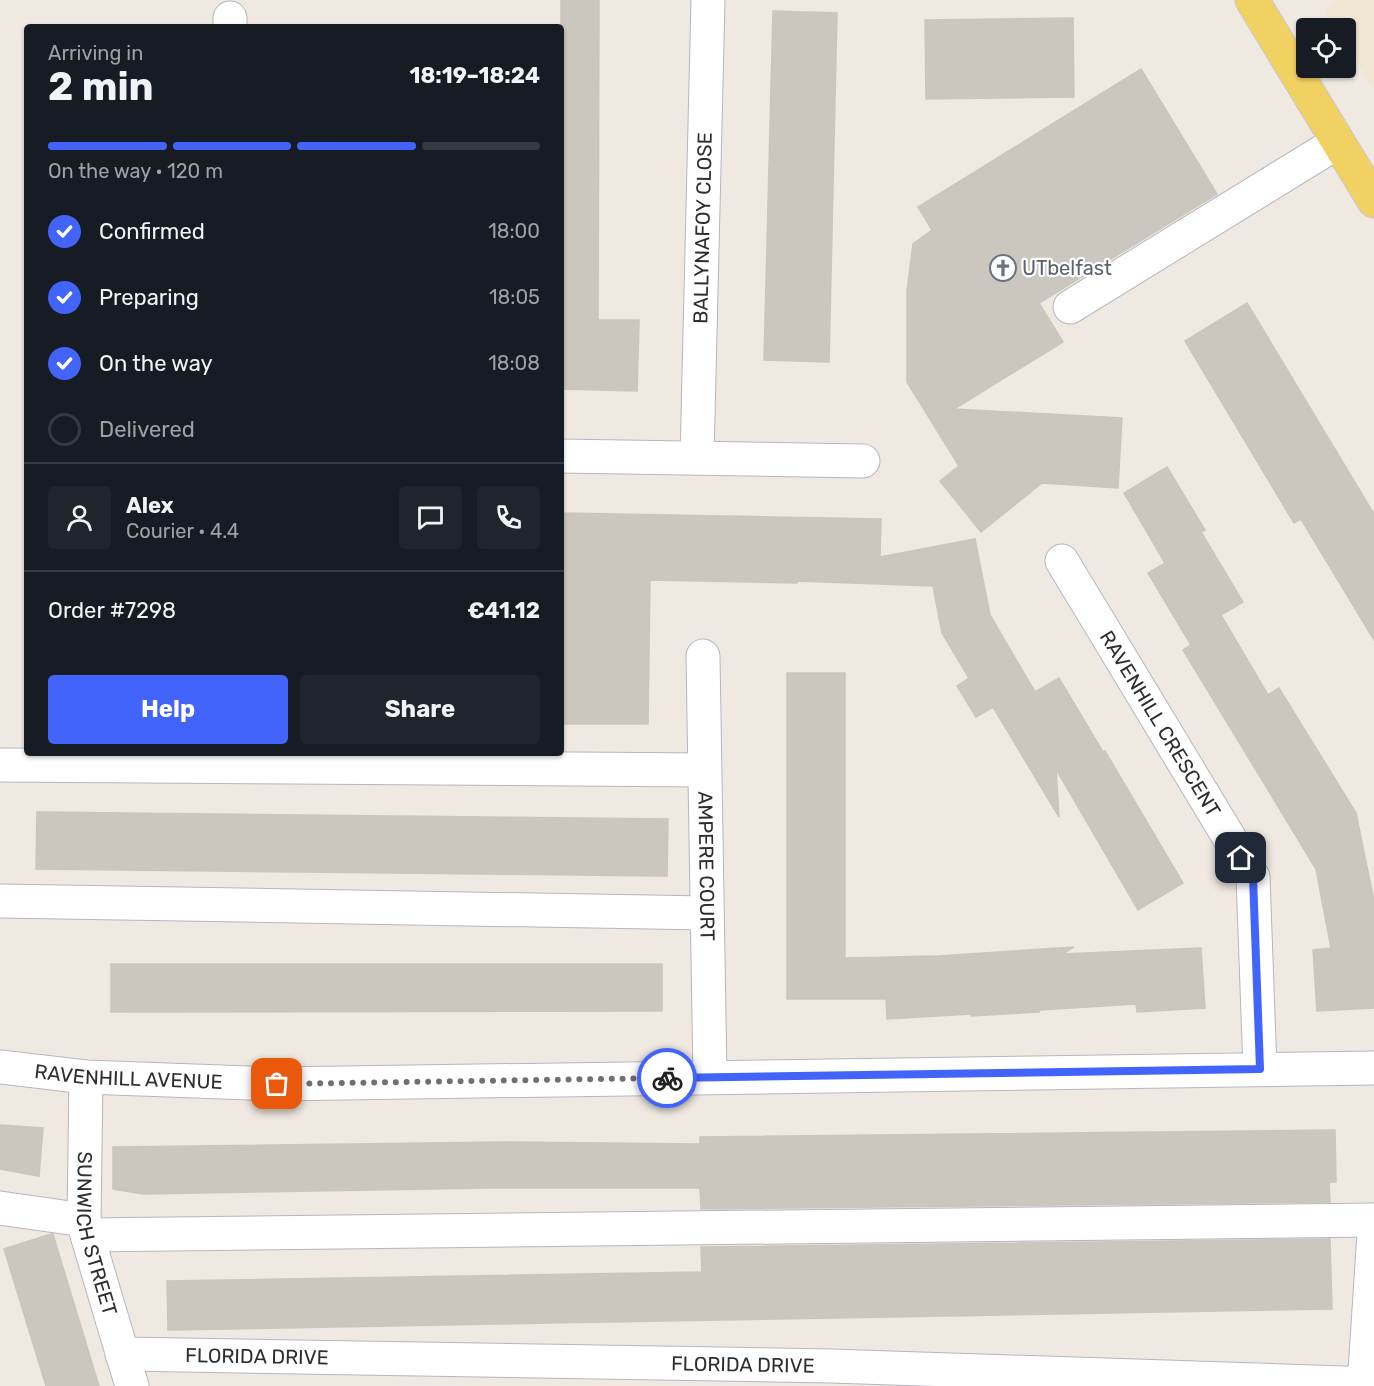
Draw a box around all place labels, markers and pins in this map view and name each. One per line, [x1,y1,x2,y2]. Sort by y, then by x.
church icon: UTbelfast [988,253,1018,283]
place label: UTbelfast [1022,256,1112,280]
pin [1215,832,1266,883]
pin [251,1058,302,1109]

